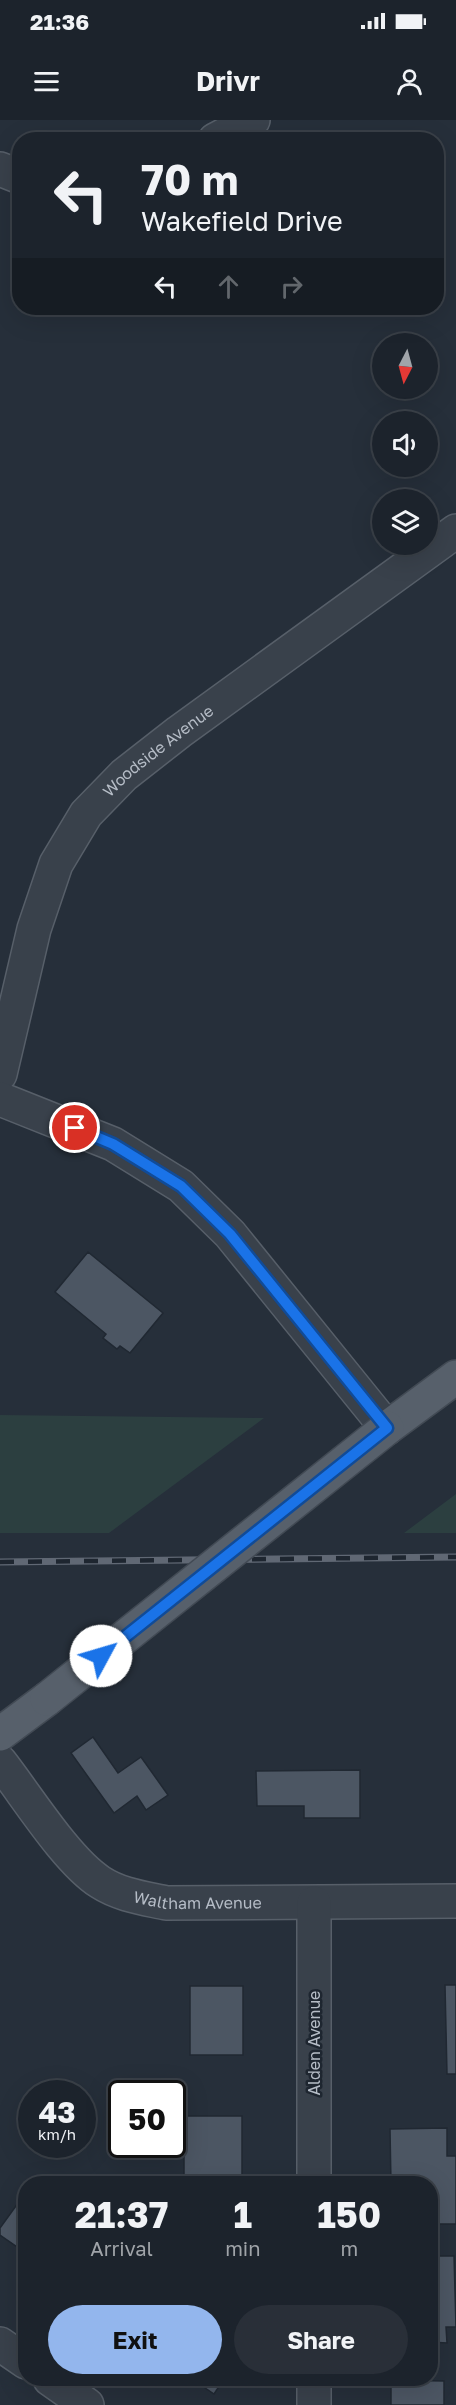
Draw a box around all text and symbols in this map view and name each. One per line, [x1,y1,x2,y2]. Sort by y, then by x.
text: 21:36 [30,8,89,35]
icon: menu [30,65,63,98]
text: Drivr [196,65,260,97]
icon: person [393,65,426,98]
text: 70 m [141,154,238,204]
icon: left [42,156,120,234]
text: Wakefield Drive [141,205,343,237]
icon: left [149,270,182,303]
icon: ahead [212,270,245,303]
icon: right [275,270,308,303]
north arrow [372,333,438,399]
map controls [372,333,438,555]
button: sound [372,411,438,477]
button: layers [372,489,438,555]
street label: Woodside Avenue [98,700,217,801]
pin [49,1102,100,1153]
icon: arrive [58,1111,91,1144]
position arrow [69,1624,133,1688]
street label: Waltham Avenue [132,1886,262,1913]
street label: Alden Avenue [304,1991,324,2095]
speed limit sign: 50 [108,2080,186,2158]
text: 43 [38,2094,76,2130]
text: km/h [38,2125,76,2143]
text: 21:37 [75,2193,168,2236]
text: 1 [234,2193,252,2236]
text: 150 [317,2193,381,2236]
text: Arrival [90,2236,153,2260]
text: min [225,2236,261,2260]
text: m [340,2236,358,2260]
button: Exit [48,2305,222,2374]
button: Share [234,2305,408,2374]

